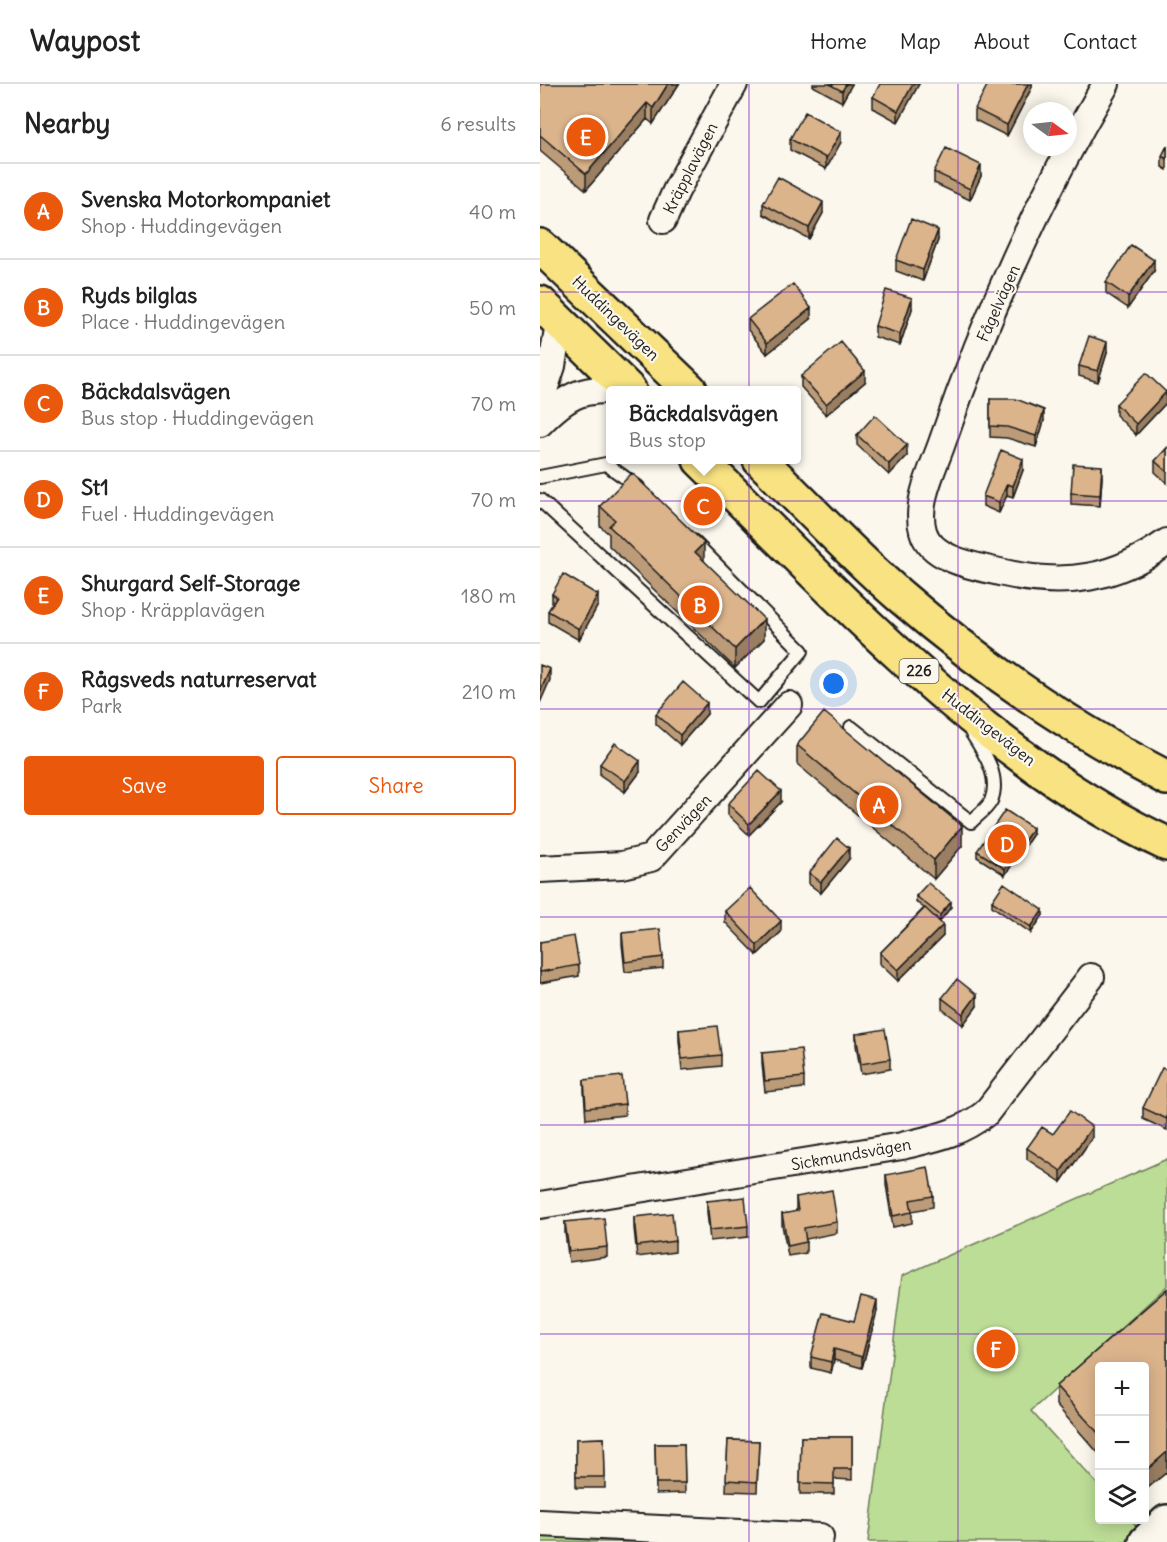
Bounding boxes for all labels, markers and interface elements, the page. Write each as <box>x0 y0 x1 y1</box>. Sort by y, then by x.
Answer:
text: Waypost <box>30 23 140 59</box>
text: Home <box>810 28 867 55</box>
text: Map <box>900 28 941 55</box>
text: About <box>974 28 1030 55</box>
text: Contact <box>1063 28 1137 55</box>
north arrow <box>1023 102 1077 156</box>
text: Nearby <box>24 107 110 140</box>
text: 6 results <box>440 111 516 136</box>
pin: E <box>566 115 606 160</box>
street label: Kräpplavägen <box>658 119 722 217</box>
text: Svenska Motorkompaniet <box>81 185 330 213</box>
text: A <box>37 199 50 224</box>
text: 40 m <box>469 199 516 224</box>
text: Shop · Huddingevägen <box>81 213 282 238</box>
street label: Fågelvägen <box>972 261 1024 345</box>
street label: Huddingevägen <box>568 271 664 365</box>
text: Ryds bilglas <box>81 281 197 309</box>
text: B <box>37 295 50 320</box>
text: 50 m <box>469 295 516 320</box>
text: Place · Huddingevägen <box>81 309 285 334</box>
text: Bäckdalsvägen <box>81 377 230 405</box>
popup <box>606 386 801 464</box>
text: C <box>37 391 50 416</box>
text: 70 m <box>471 391 516 416</box>
text: Bäckdalsvägen <box>629 399 778 427</box>
text: Bus stop · Huddingevägen <box>81 405 314 430</box>
text: Bus stop <box>629 427 706 452</box>
text: St1 <box>81 473 109 501</box>
pin: C <box>684 484 722 528</box>
text: D <box>36 487 51 512</box>
text: 70 m <box>471 487 516 512</box>
text: Fuel · Huddingevägen <box>81 501 274 526</box>
text: Shurgard Self-Storage <box>81 569 300 597</box>
pin: B <box>680 582 720 628</box>
text: E <box>38 583 49 608</box>
text: 180 m <box>461 583 516 608</box>
text: Shop · Kräpplavägen <box>81 597 265 622</box>
road number: 226 <box>900 659 938 683</box>
text: Rågsveds naturreservat <box>81 665 316 693</box>
your location <box>819 669 848 698</box>
text: F <box>38 679 49 704</box>
text: 210 m <box>462 679 516 704</box>
street label: Huddingevägen <box>938 684 1040 770</box>
text: Park <box>81 693 122 718</box>
button: Save <box>24 756 264 815</box>
button: Share <box>276 756 516 815</box>
pin: A <box>860 782 898 828</box>
street label: Genvägen <box>651 790 715 856</box>
pin: D <box>988 822 1026 867</box>
street label: Sickmundsvägen <box>789 1134 913 1174</box>
pin: F <box>976 1326 1016 1372</box>
map controls <box>1095 1362 1149 1524</box>
button: + <box>1095 1362 1149 1416</box>
button: − <box>1095 1416 1149 1470</box>
button: layers <box>1095 1470 1149 1524</box>

